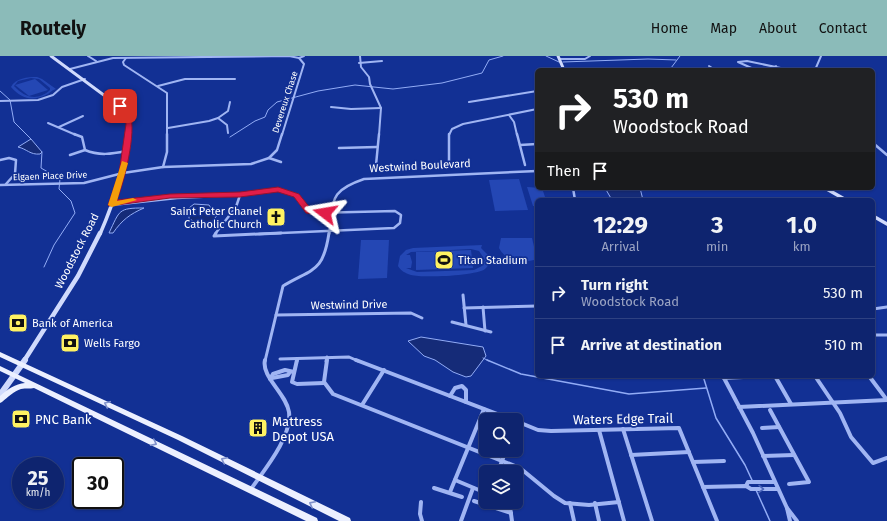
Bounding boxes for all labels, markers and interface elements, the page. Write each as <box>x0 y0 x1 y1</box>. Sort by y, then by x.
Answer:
text: Routely <box>20 17 86 40</box>
text: Home <box>651 20 688 37</box>
text: Map <box>710 20 737 37</box>
text: About <box>759 20 797 37</box>
text: Contact <box>819 20 867 37</box>
street label: Devereux Chase <box>270 70 300 134</box>
text: 530 m <box>613 82 689 115</box>
icon: right <box>547 84 599 136</box>
pin <box>103 89 137 123</box>
icon: arrive <box>109 95 131 117</box>
text: Woodstock Road <box>613 116 749 138</box>
street label: Westwind Boulevard <box>369 157 471 175</box>
icon: arrive <box>589 160 611 182</box>
text: Then <box>547 162 581 180</box>
street label: Elgaen Place Drive <box>13 170 87 182</box>
position arrow <box>304 192 346 234</box>
place label: Saint Peter Chanel Catholic Church <box>170 205 262 231</box>
church icon: Saint Peter Chanel Catholic Church <box>265 206 287 228</box>
street label: Woodstock Road <box>52 211 102 291</box>
text: 12:29 <box>593 211 648 239</box>
text: 3 <box>711 211 723 239</box>
text: 1.0 <box>786 211 817 239</box>
text: Arrival <box>601 239 640 254</box>
text: min <box>706 239 728 254</box>
text: km <box>793 239 811 254</box>
sports icon: Titan Stadium <box>433 249 455 271</box>
place label: Titan Stadium <box>458 254 527 267</box>
text: Turn right <box>581 276 648 294</box>
icon: right <box>547 282 569 304</box>
text: 530 m <box>823 284 863 302</box>
text: Woodstock Road <box>581 294 679 309</box>
street label: Westwind Drive <box>310 298 388 312</box>
bank icon: Bank of America <box>7 312 29 334</box>
place label: Bank of America <box>32 317 113 330</box>
bank icon: Wells Fargo <box>59 332 81 354</box>
icon: arrive <box>547 334 569 356</box>
text: Arrive at destination <box>581 336 722 354</box>
text: 510 m <box>825 336 863 354</box>
place label: Wells Fargo <box>84 337 140 350</box>
one-way arrow <box>103 401 111 409</box>
bank icon: PNC Bank <box>10 408 32 430</box>
street label: Waters Edge Trail <box>573 411 673 427</box>
place label: PNC Bank <box>35 412 92 427</box>
map controls <box>479 413 523 509</box>
button: search <box>479 413 523 457</box>
place label: Mattress Depot USA <box>272 414 334 444</box>
building icon: Mattress Depot USA <box>247 417 269 439</box>
one-way arrow <box>149 438 157 446</box>
speed limit sign: 30 <box>72 457 124 509</box>
one-way arrow <box>221 457 228 465</box>
button: layers <box>479 465 523 509</box>
text: 25 <box>27 466 49 490</box>
one-way arrow <box>758 485 764 493</box>
text: km/h <box>26 487 50 499</box>
one-way arrow <box>309 501 317 508</box>

